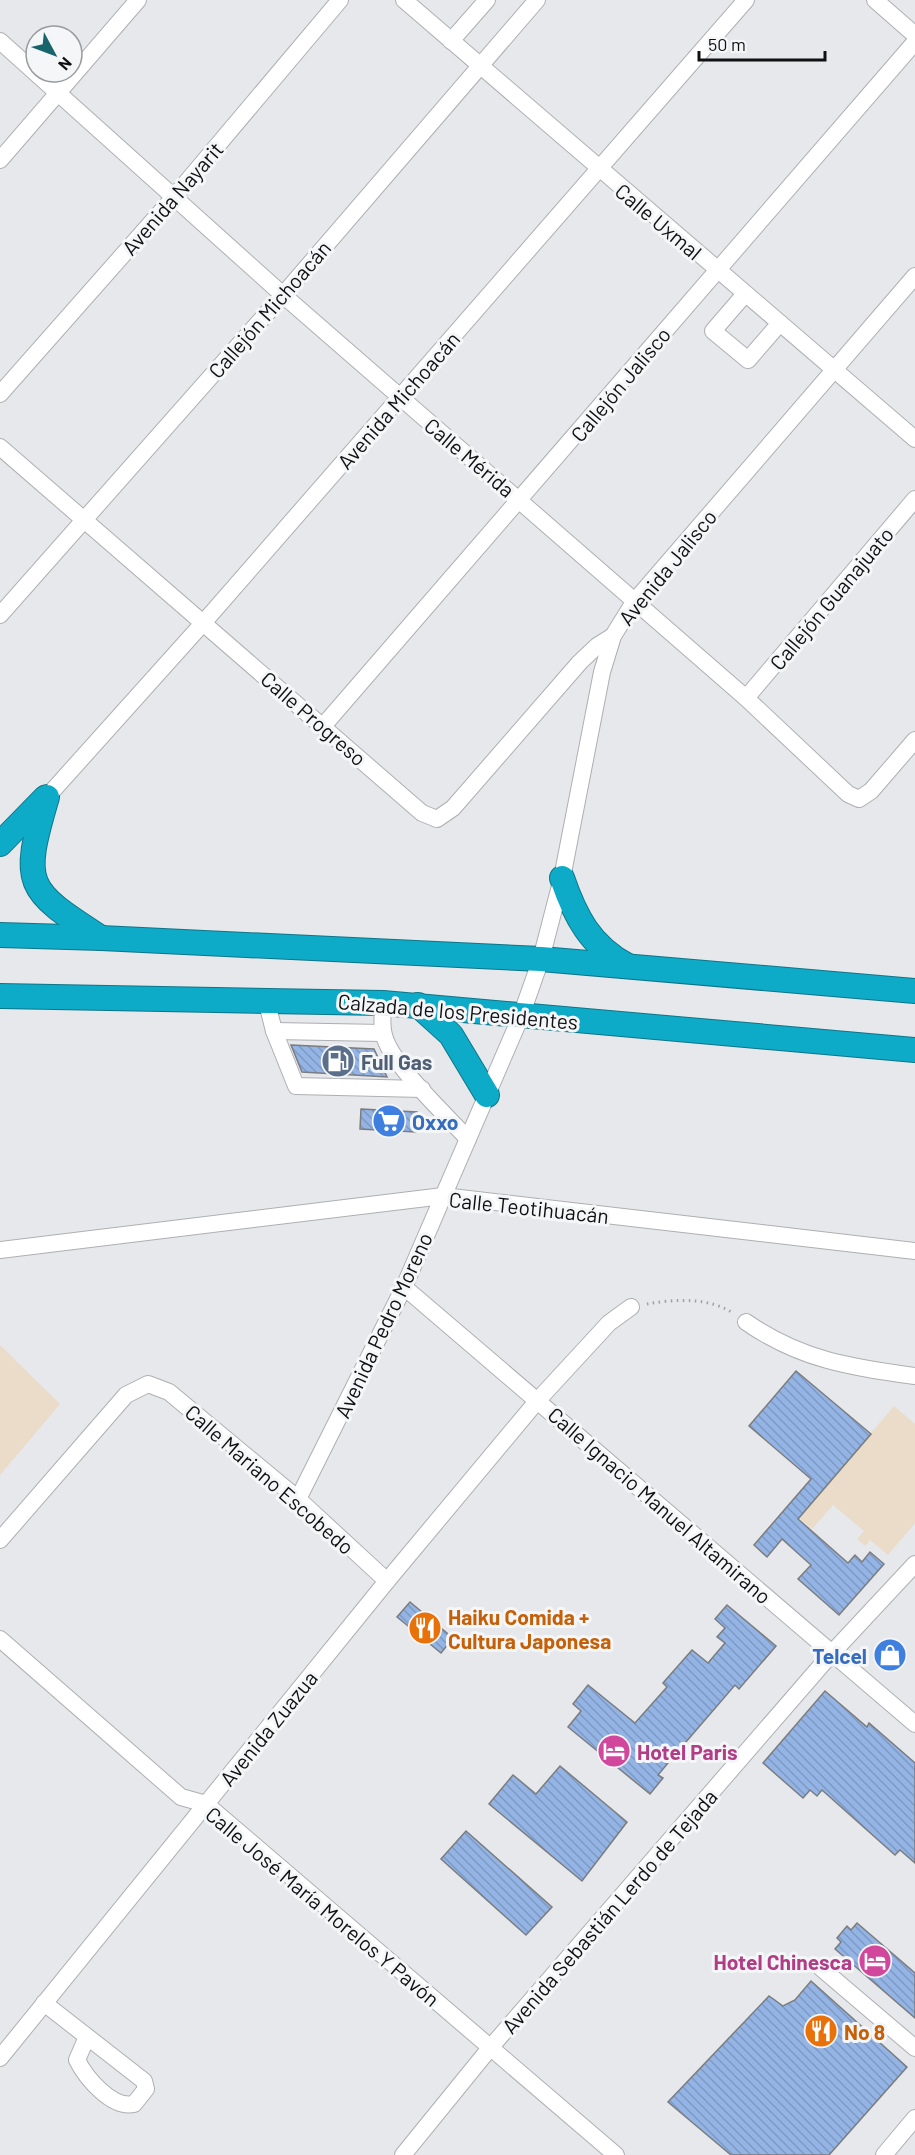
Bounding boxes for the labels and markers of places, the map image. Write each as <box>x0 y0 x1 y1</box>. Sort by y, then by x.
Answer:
fuel station icon: Full Gas <box>320 1043 356 1079</box>
place label: Full Gas <box>361 1049 432 1074</box>
supermarket icon: Oxxo <box>371 1103 407 1139</box>
place label: Oxxo <box>412 1109 459 1134</box>
place label: Haiku Comida + Cultura Japonesa <box>448 1604 611 1653</box>
restaurant icon: Haiku Comida + Cultura Japonesa <box>407 1610 443 1646</box>
shop icon: Telcel <box>872 1637 908 1673</box>
place label: Telcel <box>812 1643 867 1668</box>
hotel icon: Hotel Paris <box>596 1733 632 1769</box>
place label: Hotel Paris <box>637 1739 738 1764</box>
hotel icon: Hotel Chinesca <box>857 1943 893 1979</box>
place label: Hotel Chinesca <box>714 1949 852 1974</box>
restaurant icon: No 8 <box>803 2013 839 2049</box>
place label: No 8 <box>844 2019 885 2044</box>

